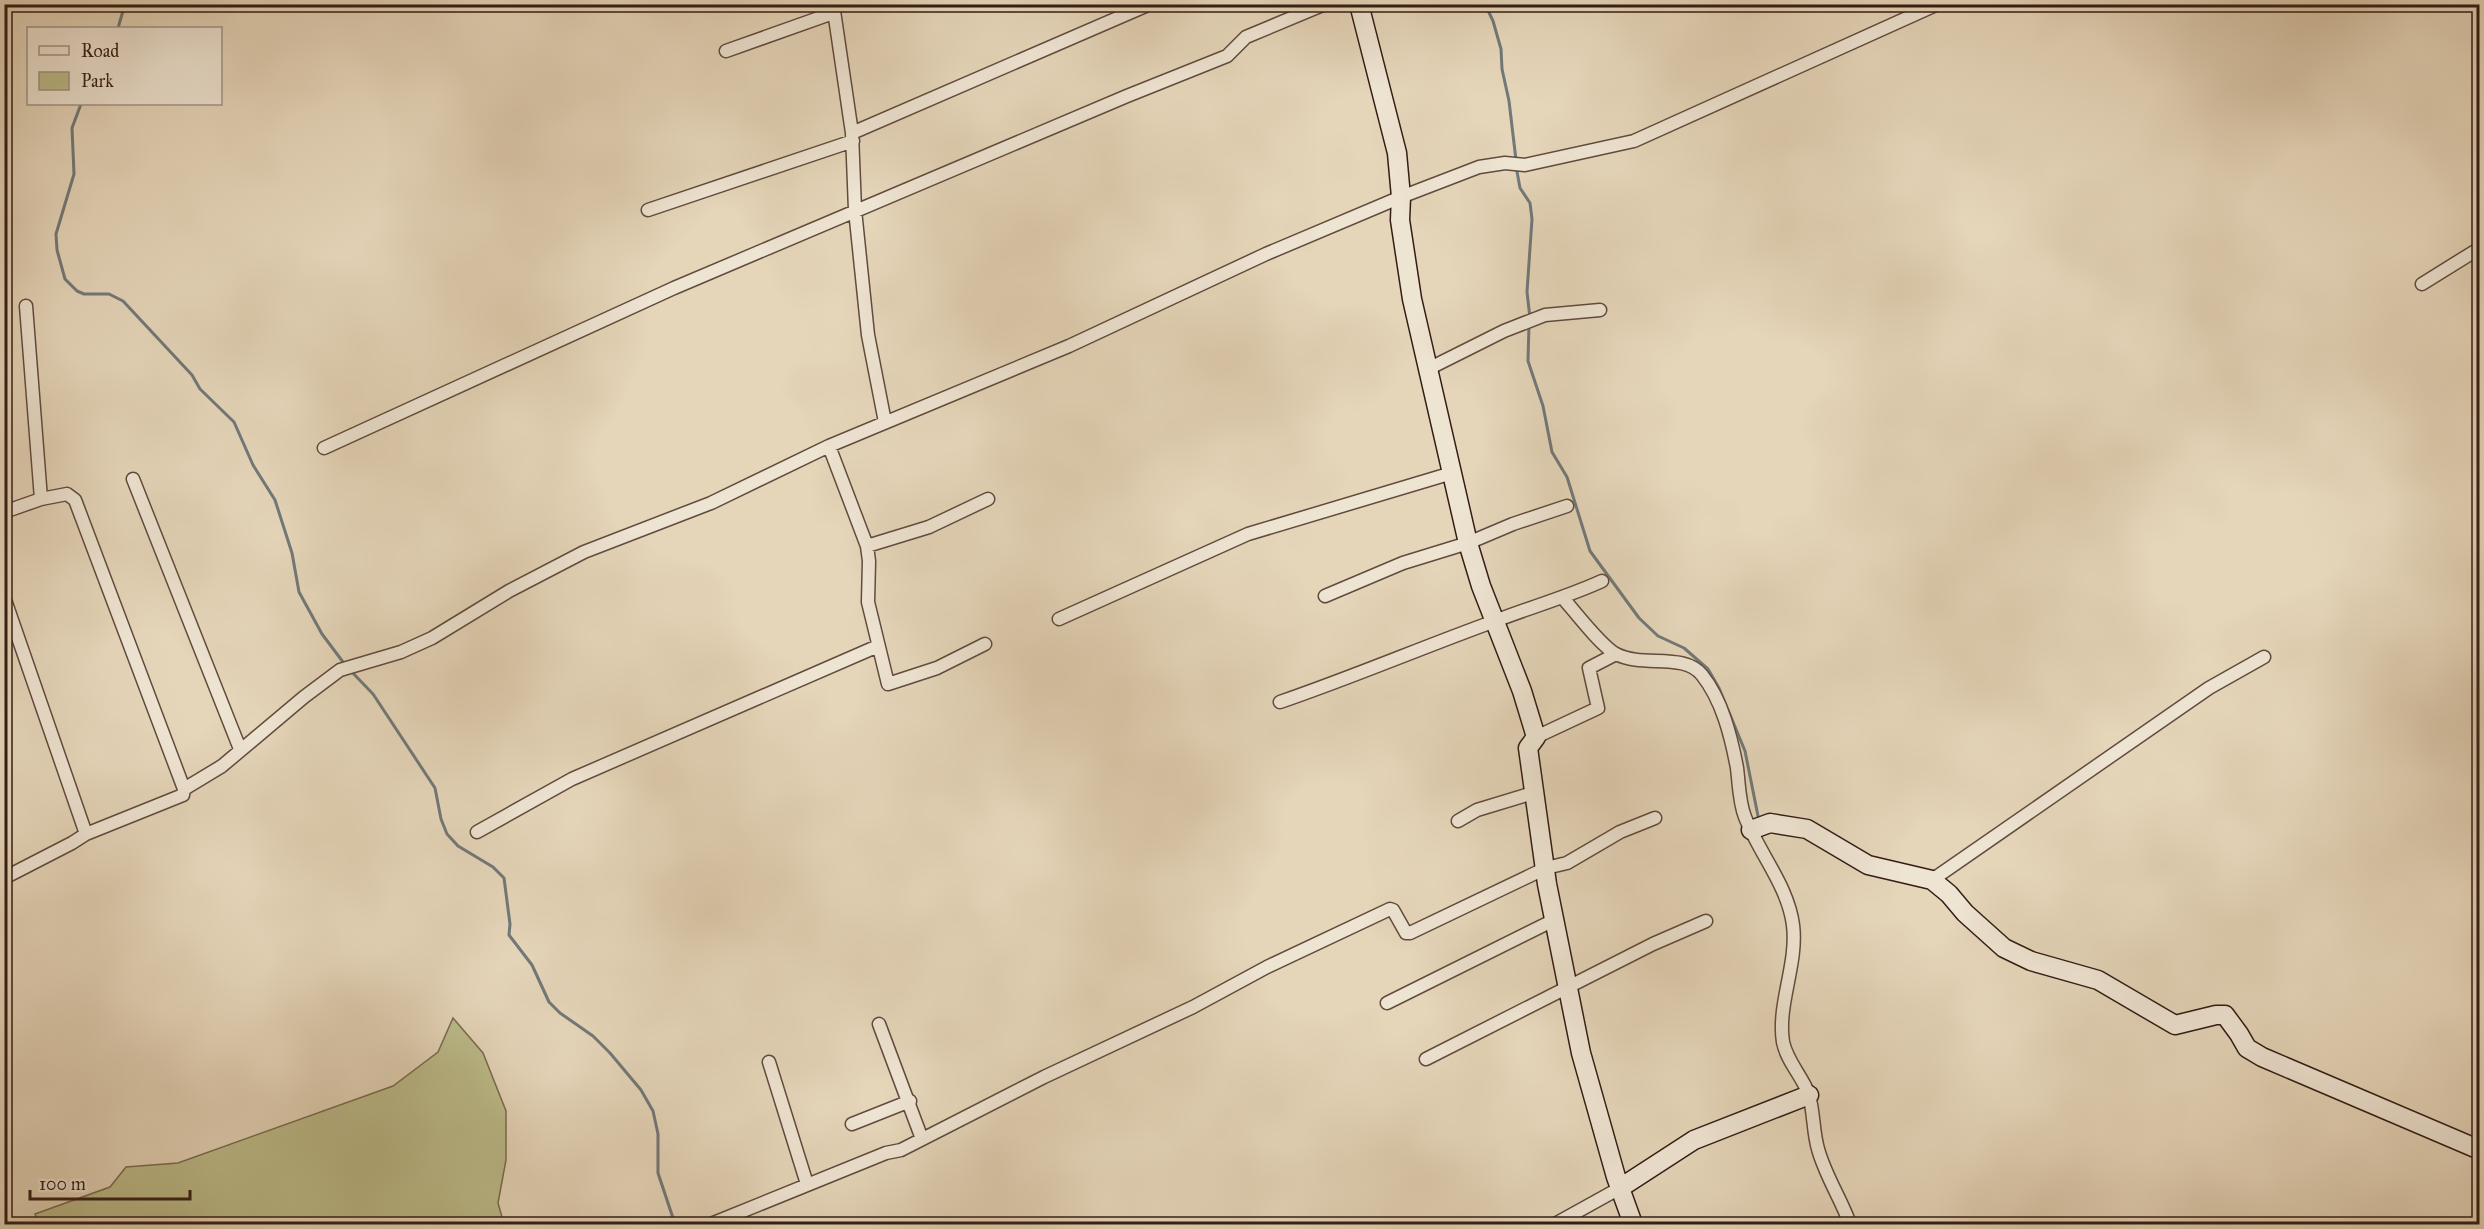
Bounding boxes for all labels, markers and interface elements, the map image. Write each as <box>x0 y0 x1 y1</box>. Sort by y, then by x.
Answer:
legend <box>27 27 222 105</box>
text: Road <box>81 40 119 62</box>
text: Park <box>81 70 114 92</box>
scale bar <box>30 1163 190 1201</box>
text: 100 m <box>39 1173 86 1195</box>

